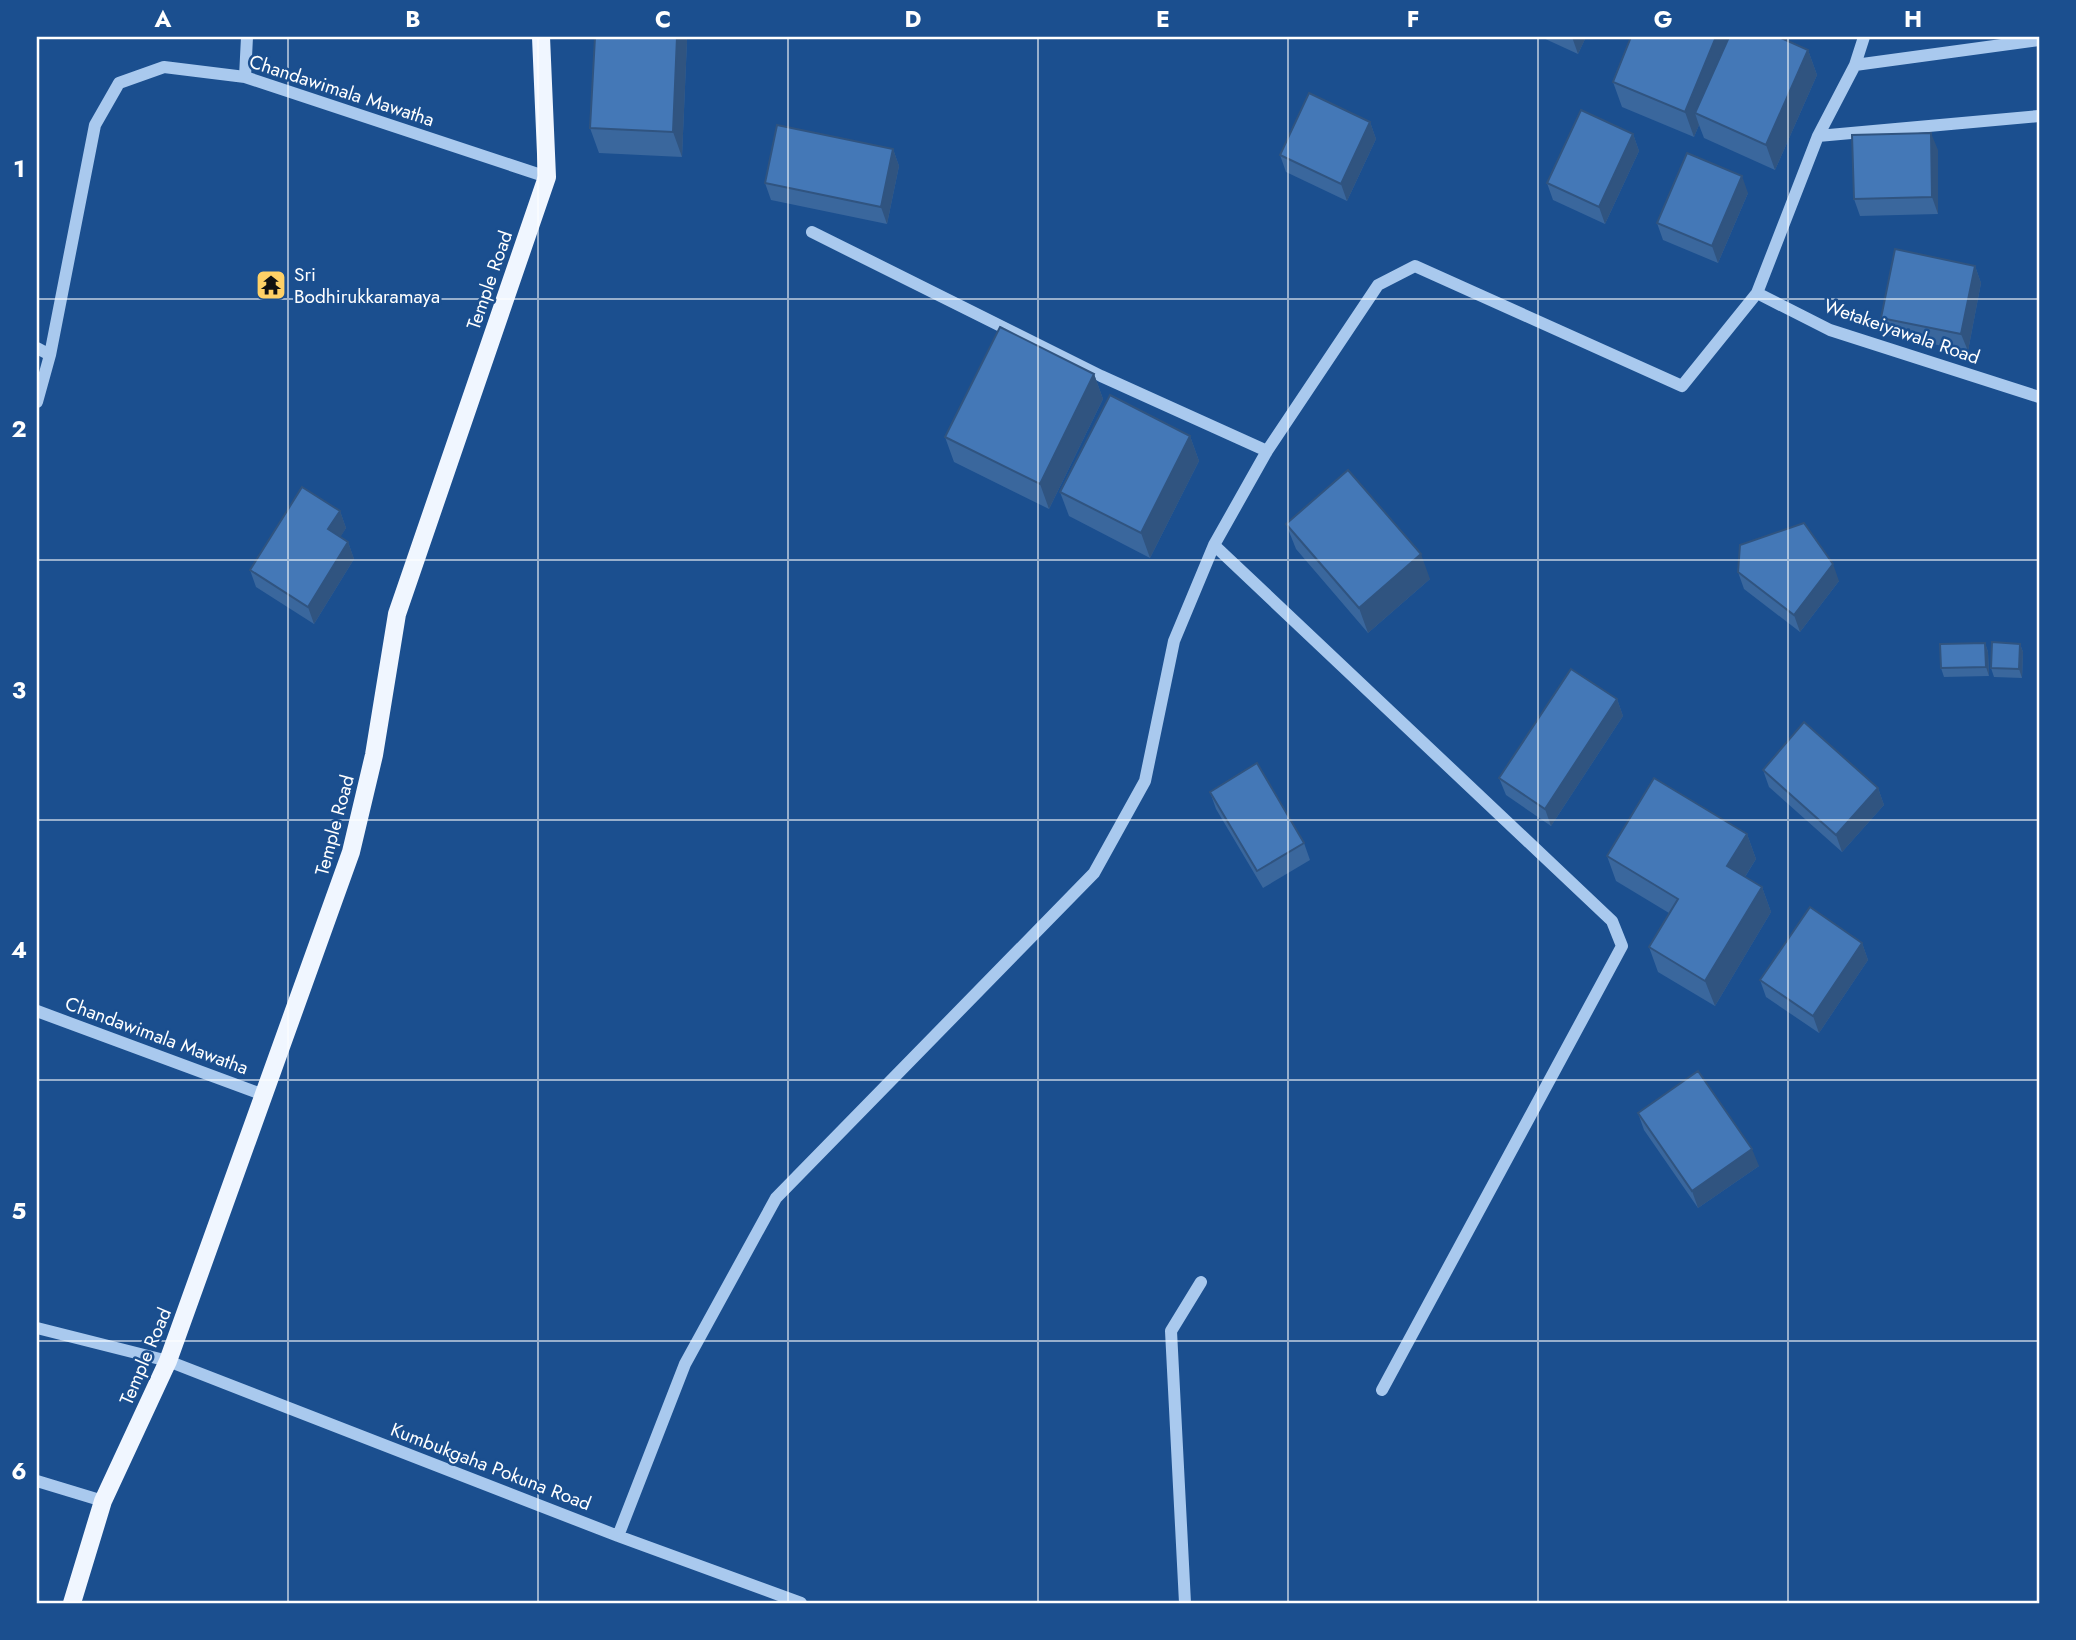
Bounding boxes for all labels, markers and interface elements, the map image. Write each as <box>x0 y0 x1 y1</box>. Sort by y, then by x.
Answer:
text: A <box>154 2 172 36</box>
text: B <box>405 2 421 36</box>
text: C <box>655 2 671 36</box>
text: D <box>905 2 922 36</box>
text: E <box>1156 2 1170 36</box>
text: F <box>1407 2 1419 36</box>
text: G <box>1654 2 1672 36</box>
text: H <box>1904 2 1922 36</box>
street label: Chandawimala Mawatha <box>246 48 438 133</box>
text: 1 <box>13 152 25 186</box>
street label: Temple Road <box>460 227 519 333</box>
place label: Sri Bodhirukkaramaya <box>294 261 440 310</box>
temple icon: Sri Bodhirukkaramaya <box>254 268 288 302</box>
street label: Wetakeiyawala Road <box>1820 292 1983 371</box>
text: 2 <box>11 412 27 446</box>
text: 3 <box>12 673 26 707</box>
street label: Temple Road <box>308 772 361 878</box>
text: 4 <box>11 933 27 967</box>
street label: Chandawimala Mawatha <box>61 990 252 1081</box>
text: 5 <box>12 1194 26 1228</box>
street label: Temple Road <box>113 1303 178 1409</box>
street label: Kumbukgaha Pokuna Road <box>387 1416 595 1517</box>
text: 6 <box>11 1454 27 1488</box>

